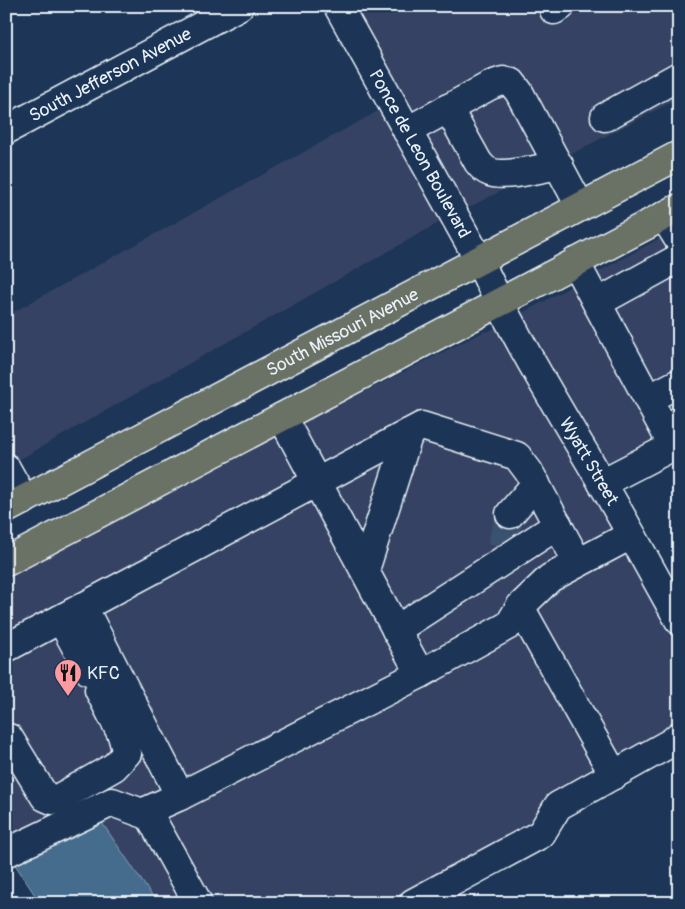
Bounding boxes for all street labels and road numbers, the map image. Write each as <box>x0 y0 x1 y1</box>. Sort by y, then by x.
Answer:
street label: South Jefferson Avenue <box>25 22 196 128</box>
street label: Ponce de Leon Boulevard <box>364 66 476 242</box>
street label: South Missouri Avenue <box>262 283 423 382</box>
street label: Wyatt Street <box>554 413 624 510</box>

